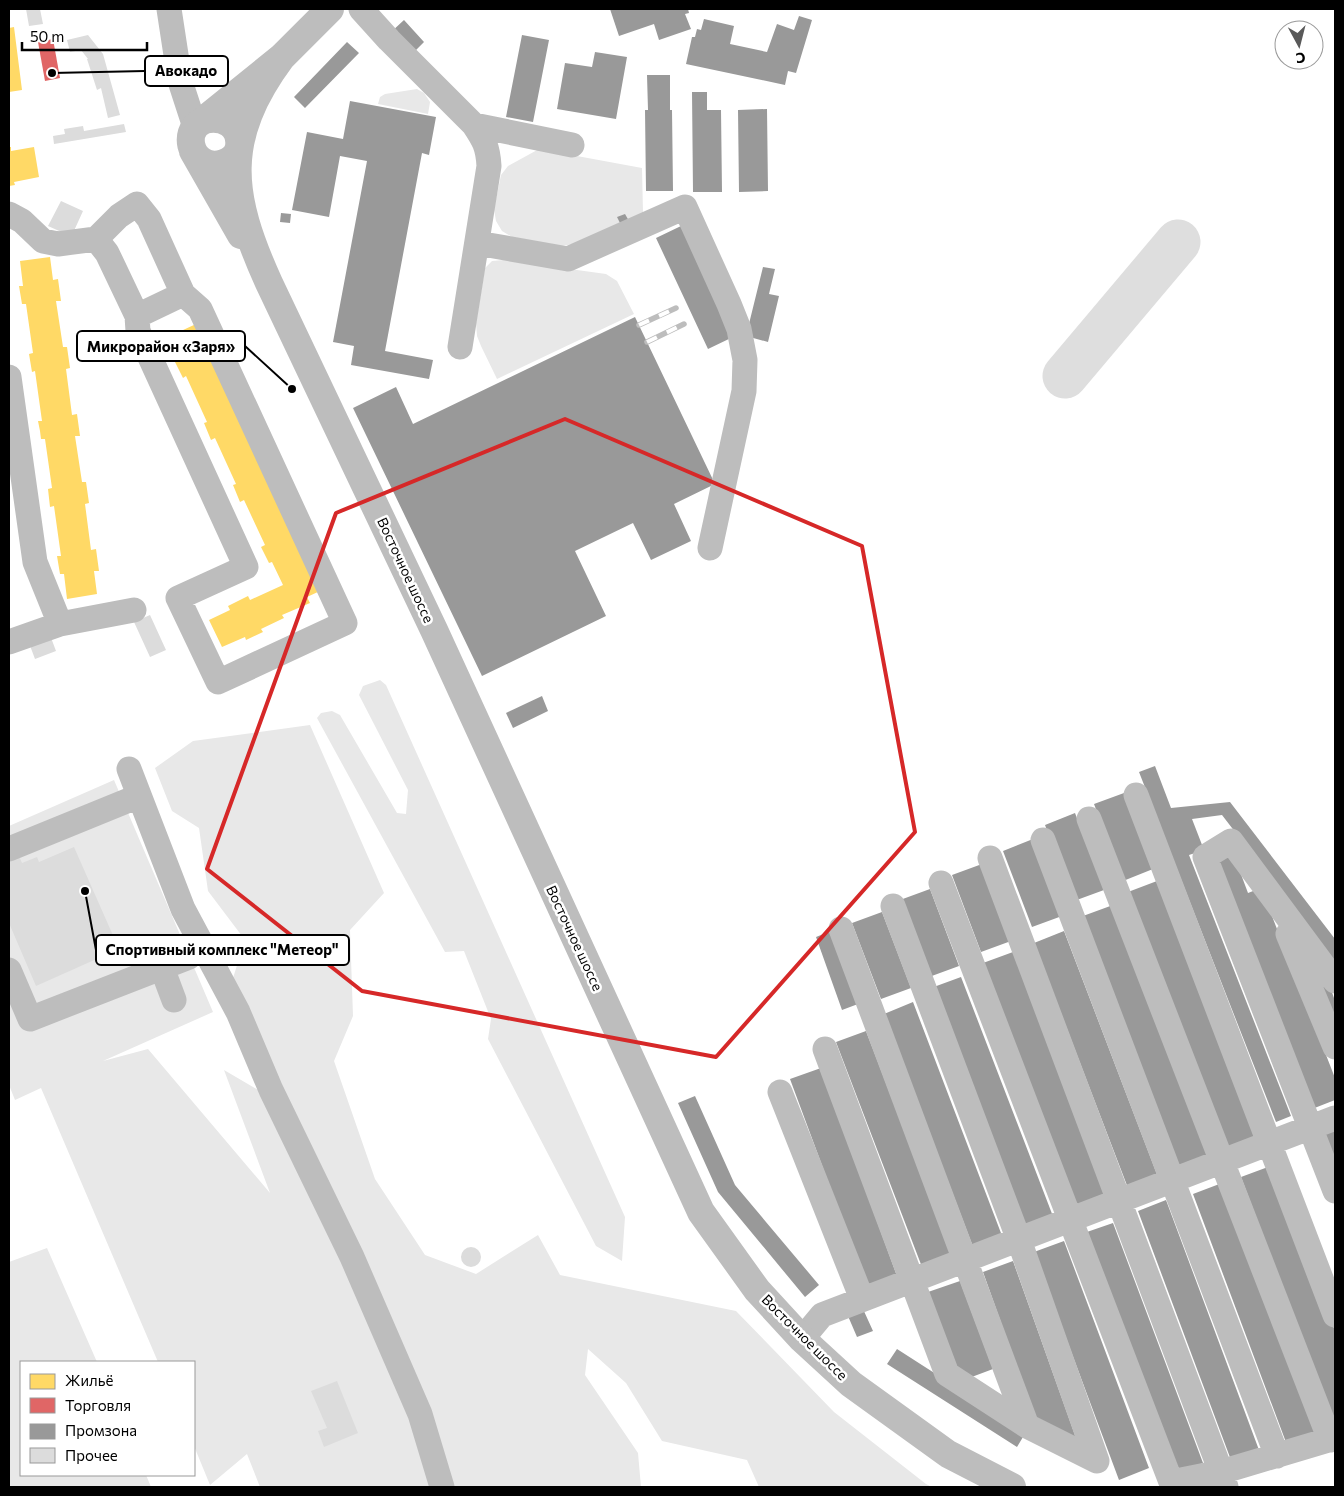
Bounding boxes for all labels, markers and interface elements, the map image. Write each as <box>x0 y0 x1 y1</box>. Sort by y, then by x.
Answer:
scale bar <box>22 20 148 52</box>
north arrow <box>1274 20 1324 70</box>
text: 50 m <box>30 27 64 45</box>
text: С <box>1295 49 1306 67</box>
callout: Авокадо <box>145 56 228 86</box>
text: Авокадо <box>155 61 217 79</box>
callout: Микрорайон «Заря» <box>77 331 245 361</box>
text: Микрорайон «Заря» <box>87 337 236 355</box>
street label: Восточное шоссе <box>374 515 438 625</box>
street label: Восточное шоссе <box>543 883 607 993</box>
callout: Спортивный комплекс "Метеор" <box>96 935 349 965</box>
text: Спортивный комплекс "Метеор" <box>105 940 339 958</box>
street label: Восточное шоссе <box>759 1291 851 1383</box>
legend <box>20 1361 195 1476</box>
text: Жильё <box>65 1371 113 1389</box>
text: Торговля <box>65 1396 131 1414</box>
text: Промзона <box>65 1421 137 1439</box>
text: Прочее <box>65 1446 118 1464</box>

